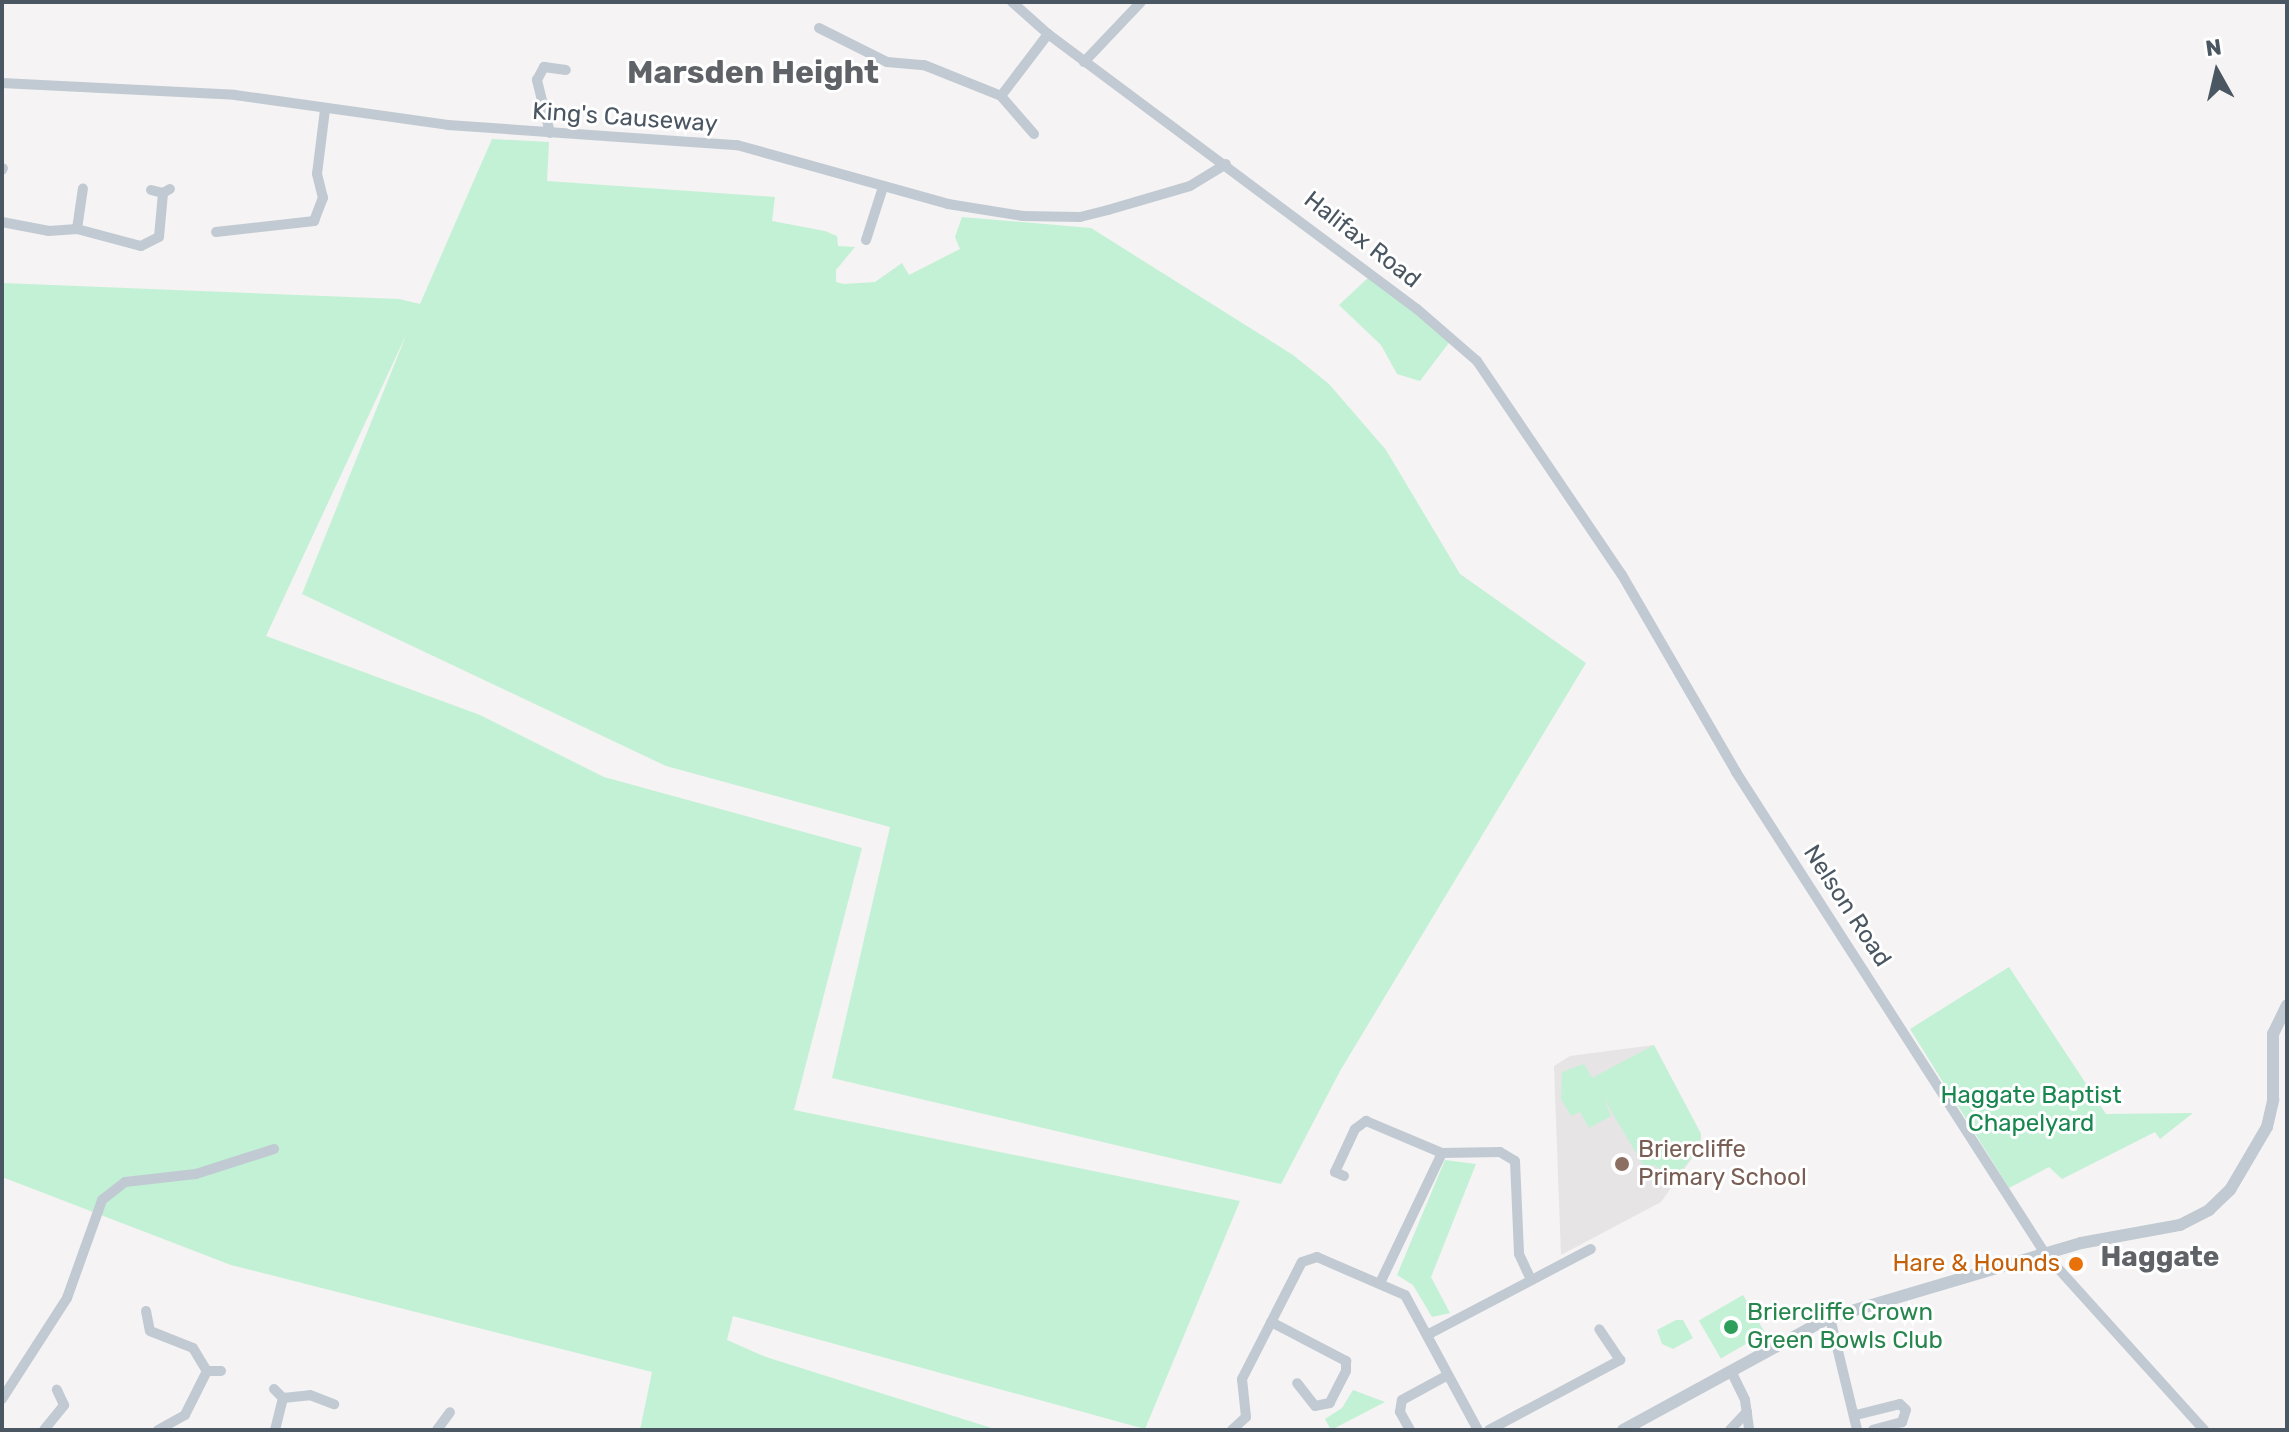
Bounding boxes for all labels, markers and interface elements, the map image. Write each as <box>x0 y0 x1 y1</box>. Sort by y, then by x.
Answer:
north arrow <box>2177 32 2257 112</box>
text: N <box>2204 33 2223 62</box>
district label: Marsden Height <box>627 53 879 91</box>
street label: King's Causeway <box>531 97 719 139</box>
street label: Halifax Road <box>1298 186 1426 294</box>
street label: Nelson Road <box>1797 840 1897 972</box>
park label: Haggate Baptist Chapelyard <box>1940 1082 2122 1138</box>
place label: Briercliffe Primary School <box>1638 1136 1807 1192</box>
marker: Briercliffe Primary School <box>1613 1155 1631 1173</box>
district label: Haggate <box>2101 1240 2219 1274</box>
place label: Hare & Hounds <box>1892 1250 2060 1278</box>
marker: Hare & Hounds <box>2067 1255 2085 1273</box>
place label: Briercliffe Crown Green Bowls Club <box>1747 1299 1943 1355</box>
marker: Briercliffe Crown Green Bowls Club <box>1722 1318 1740 1336</box>

